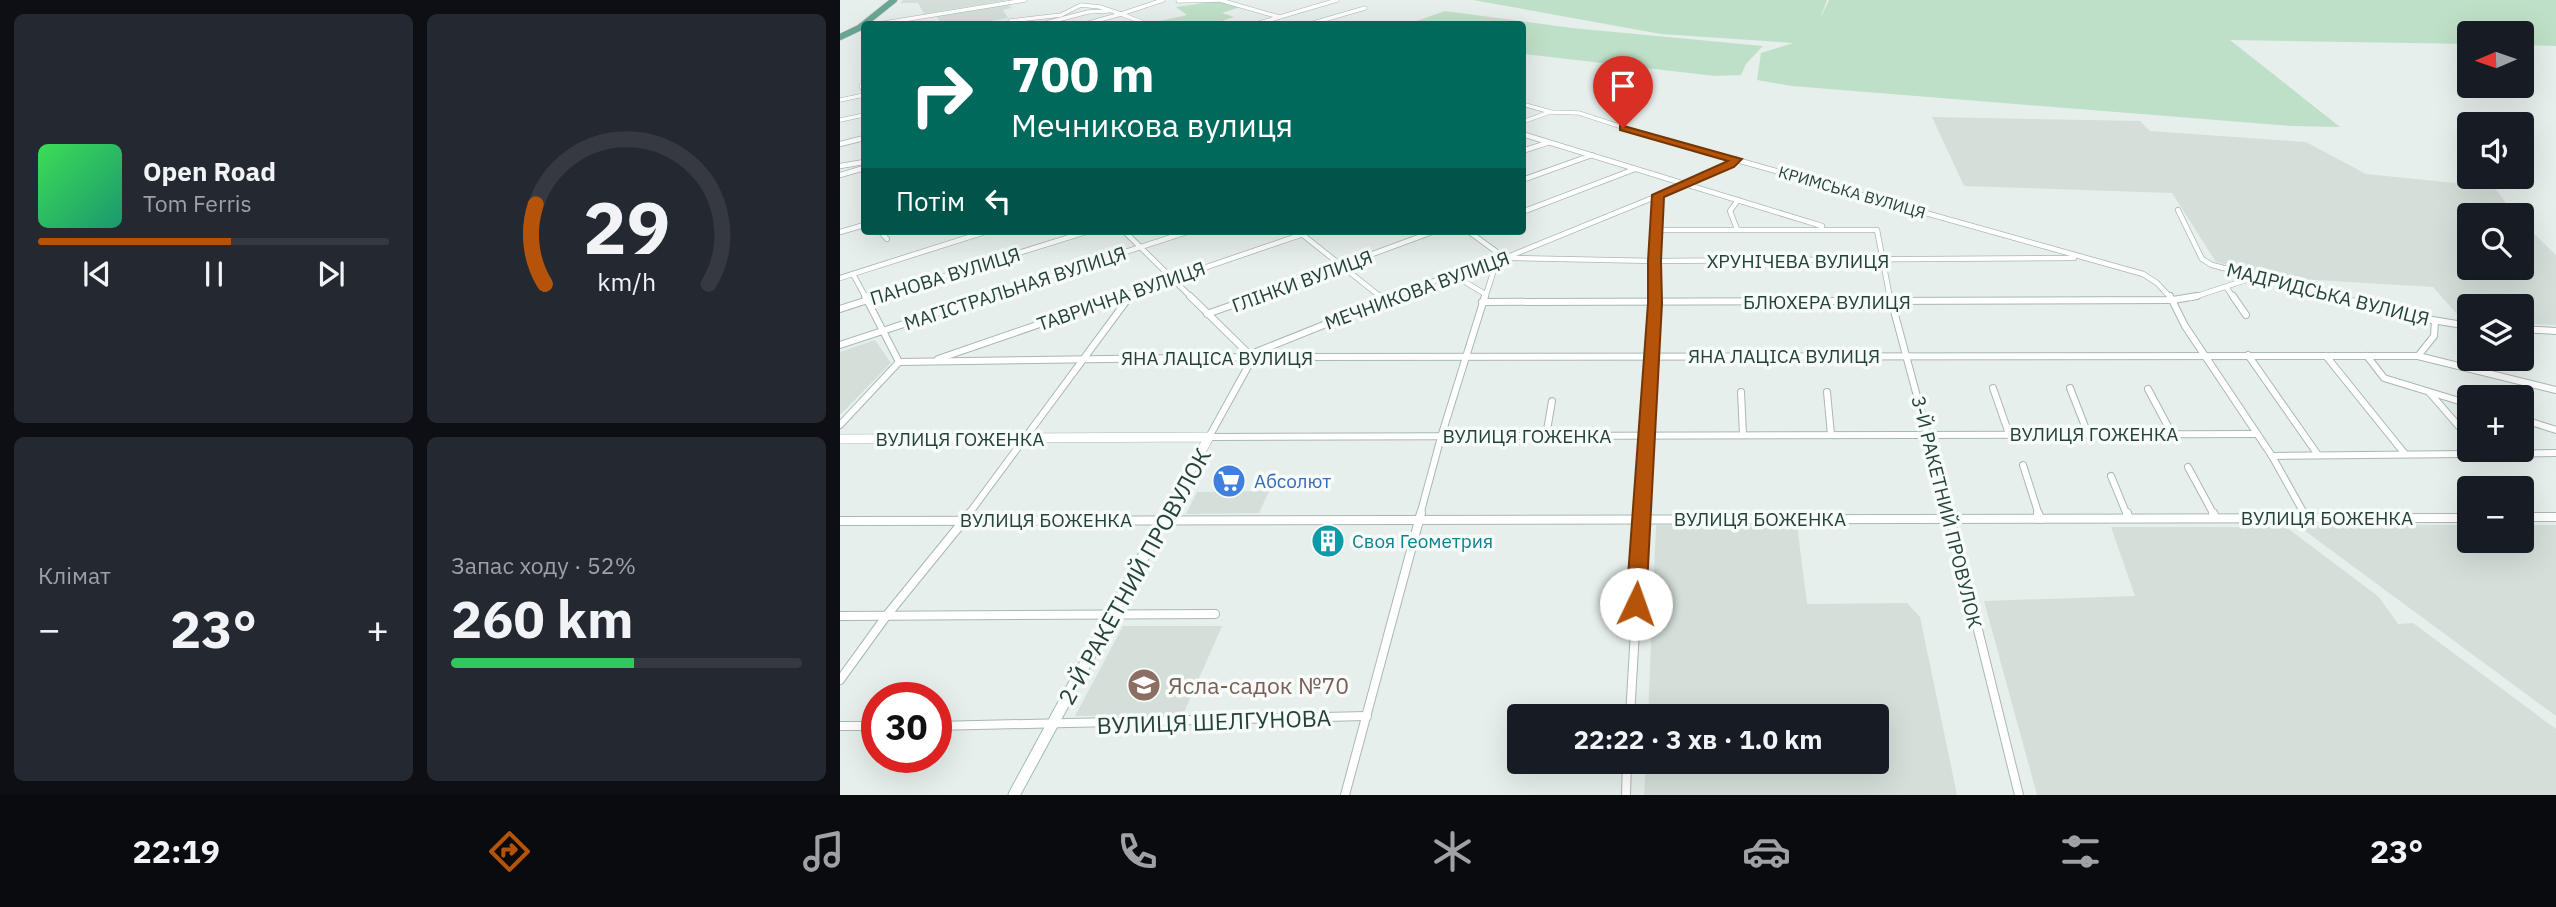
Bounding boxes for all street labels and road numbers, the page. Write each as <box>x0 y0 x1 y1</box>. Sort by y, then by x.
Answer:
street label: КРИМСЬКА ВУЛИЦЯ <box>1776 161 1928 223</box>
street label: МАГІСТРАЛЬНАЯ ВУЛИЦЯ <box>901 241 1129 335</box>
street label: ПАНОВА ВУЛИЦЯ <box>867 242 1023 310</box>
street label: ГЛІНКИ ВУЛИЦЯ <box>1228 244 1376 318</box>
street label: МЕЧНИКОВА ВУЛИЦЯ <box>1321 245 1513 335</box>
street label: ХРУНІЧЕВА ВУЛИЦЯ <box>1707 249 1889 273</box>
street label: ТАВРИЧНА ВУЛИЦЯ <box>1034 256 1208 336</box>
street label: МАДРИДСЬКА ВУЛИЦЯ <box>2224 257 2432 331</box>
street label: БЛЮХЕРА ВУЛИЦЯ <box>1743 290 1911 314</box>
street label: ЯНА ЛАЦІСА ВУЛИЦЯ <box>1688 344 1880 368</box>
street label: ЯНА ЛАЦІСА ВУЛИЦЯ <box>1121 346 1313 370</box>
street label: 3-Й РАКЕТНИЙ ПРОВУЛОК <box>1906 393 1988 631</box>
street label: ВУЛИЦЯ ГОЖЕНКА <box>2009 422 2179 446</box>
street label: ВУЛИЦЯ ГОЖЕНКА <box>1442 424 1612 448</box>
street label: ВУЛИЦЯ ГОЖЕНКА <box>875 427 1045 451</box>
street label: 2-Й РАКЕТНИЙ ПРОВУЛОК <box>1051 442 1217 710</box>
street label: ВУЛИЦЯ БОЖЕНКА <box>2241 506 2413 530</box>
street label: ВУЛИЦЯ БОЖЕНКА <box>1674 507 1846 531</box>
street label: ВУЛИЦЯ БОЖЕНКА <box>960 508 1132 532</box>
street label: ВУЛИЦЯ ШЕЛГУНОВА <box>1096 702 1332 740</box>

